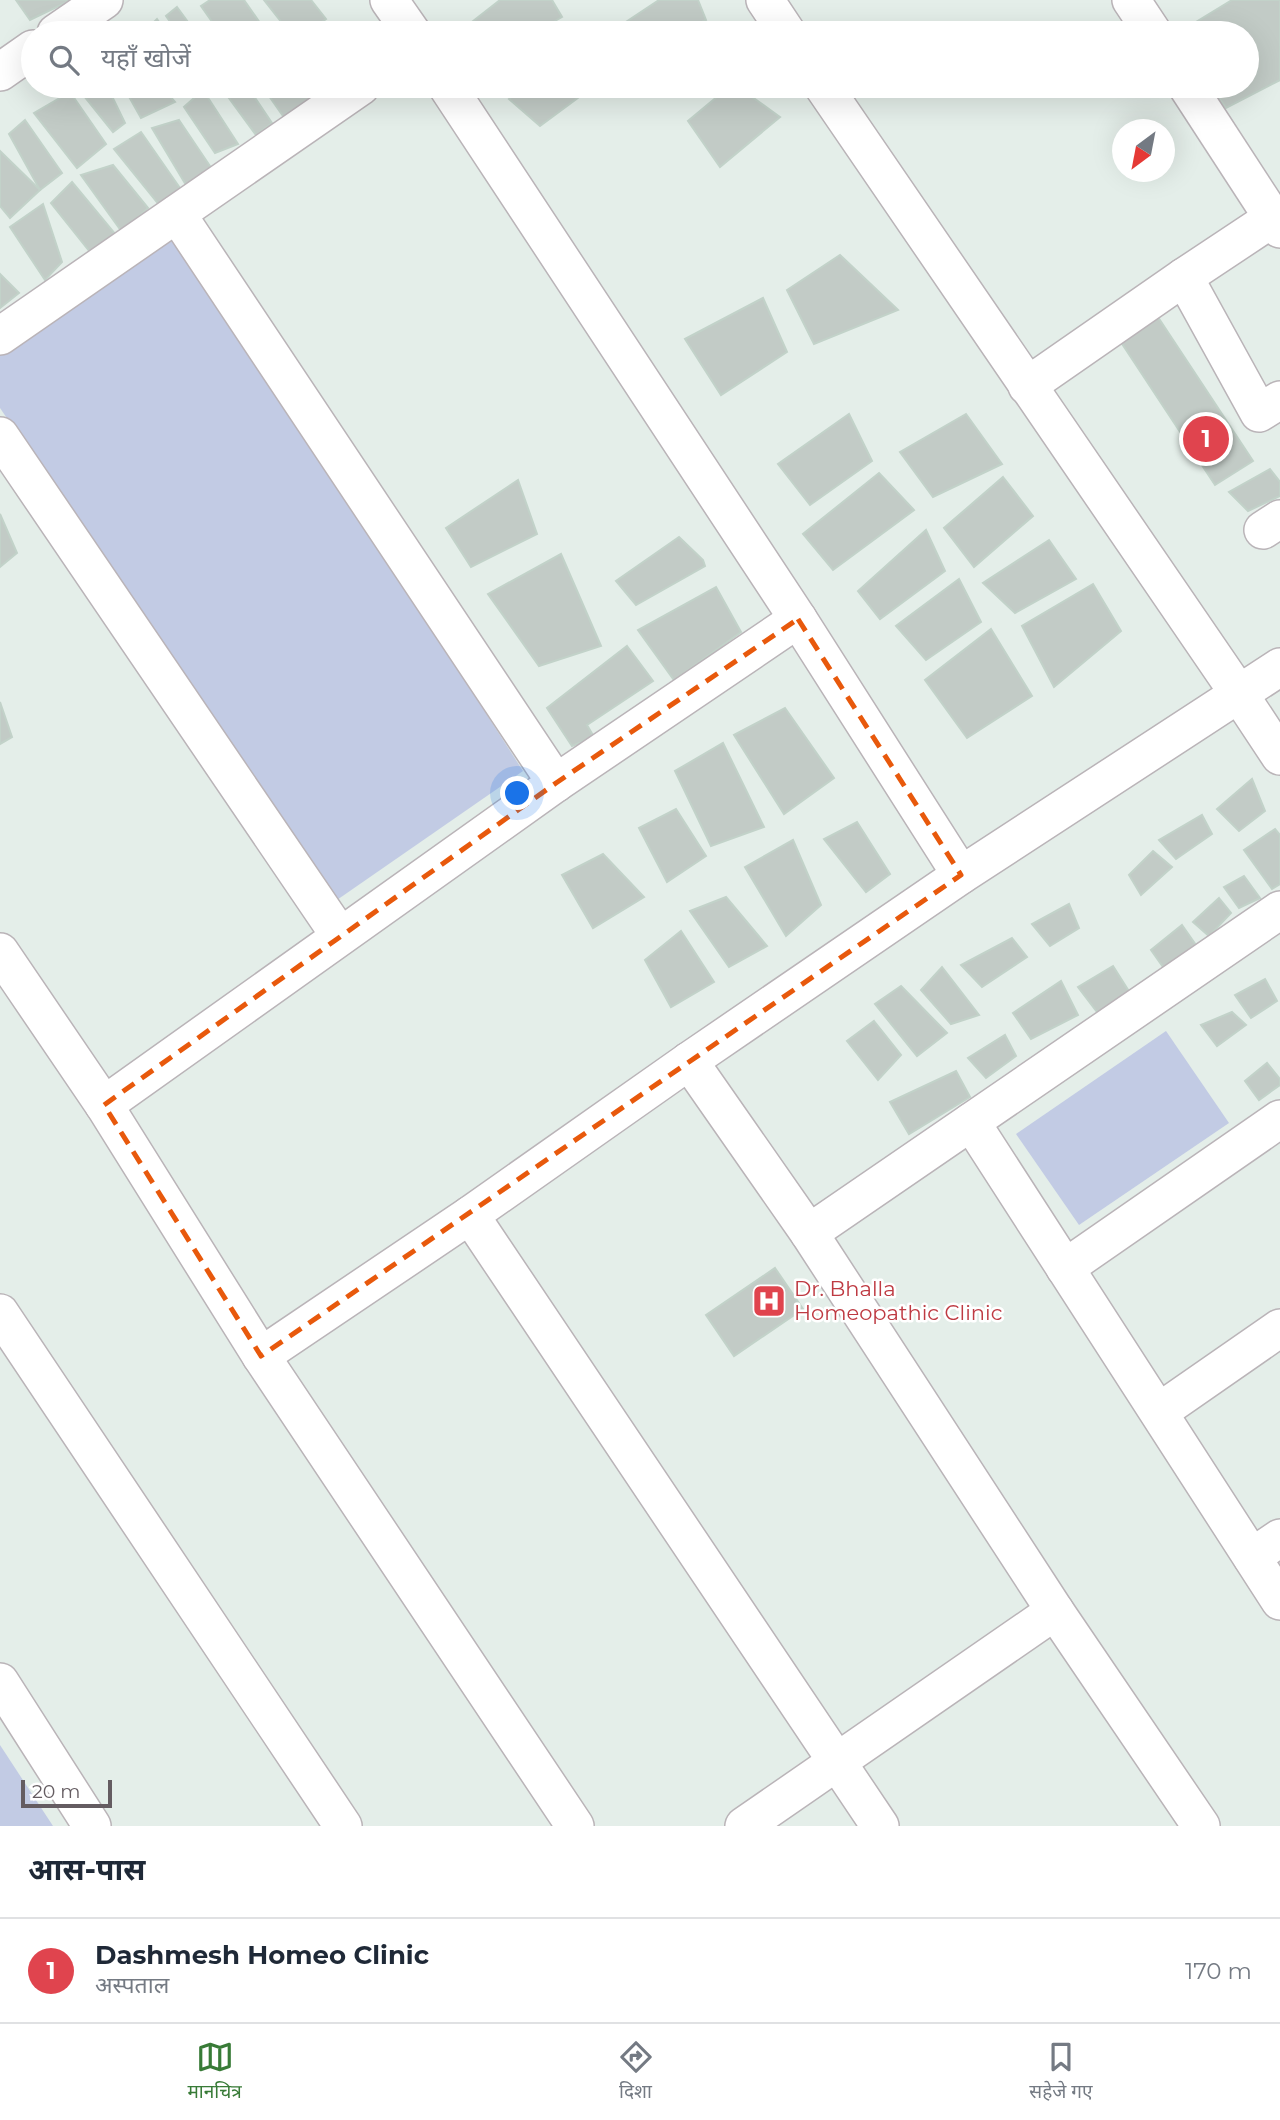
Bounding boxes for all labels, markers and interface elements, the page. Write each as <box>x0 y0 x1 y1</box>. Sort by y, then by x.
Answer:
search box <box>21 21 1259 98</box>
icon: search <box>45 41 83 79</box>
text: यहाँ खोजें <box>101 42 191 74</box>
north arrow <box>1112 119 1175 182</box>
pin: 1 <box>1183 413 1229 465</box>
your location <box>500 776 534 810</box>
place label: Dr. Bhalla Homeopathic Clinic <box>794 1276 1002 1325</box>
hospital icon: Dr. Bhalla Homeopathic Clinic <box>750 1282 788 1320</box>
scale bar <box>21 1777 112 1809</box>
text: 20 m <box>32 1780 80 1803</box>
text: आस-पास <box>28 1851 146 1888</box>
text: Dashmesh Homeo Clinic <box>95 1939 429 1971</box>
text: 1 <box>46 1957 56 1985</box>
text: 170 m <box>1185 1957 1252 1985</box>
text: अस्पताल <box>95 1971 169 1999</box>
tab: मानचित्र <box>187 2038 242 2106</box>
tab: दिशा <box>617 2038 655 2106</box>
tab: सहेजे गए <box>1029 2038 1093 2106</box>

